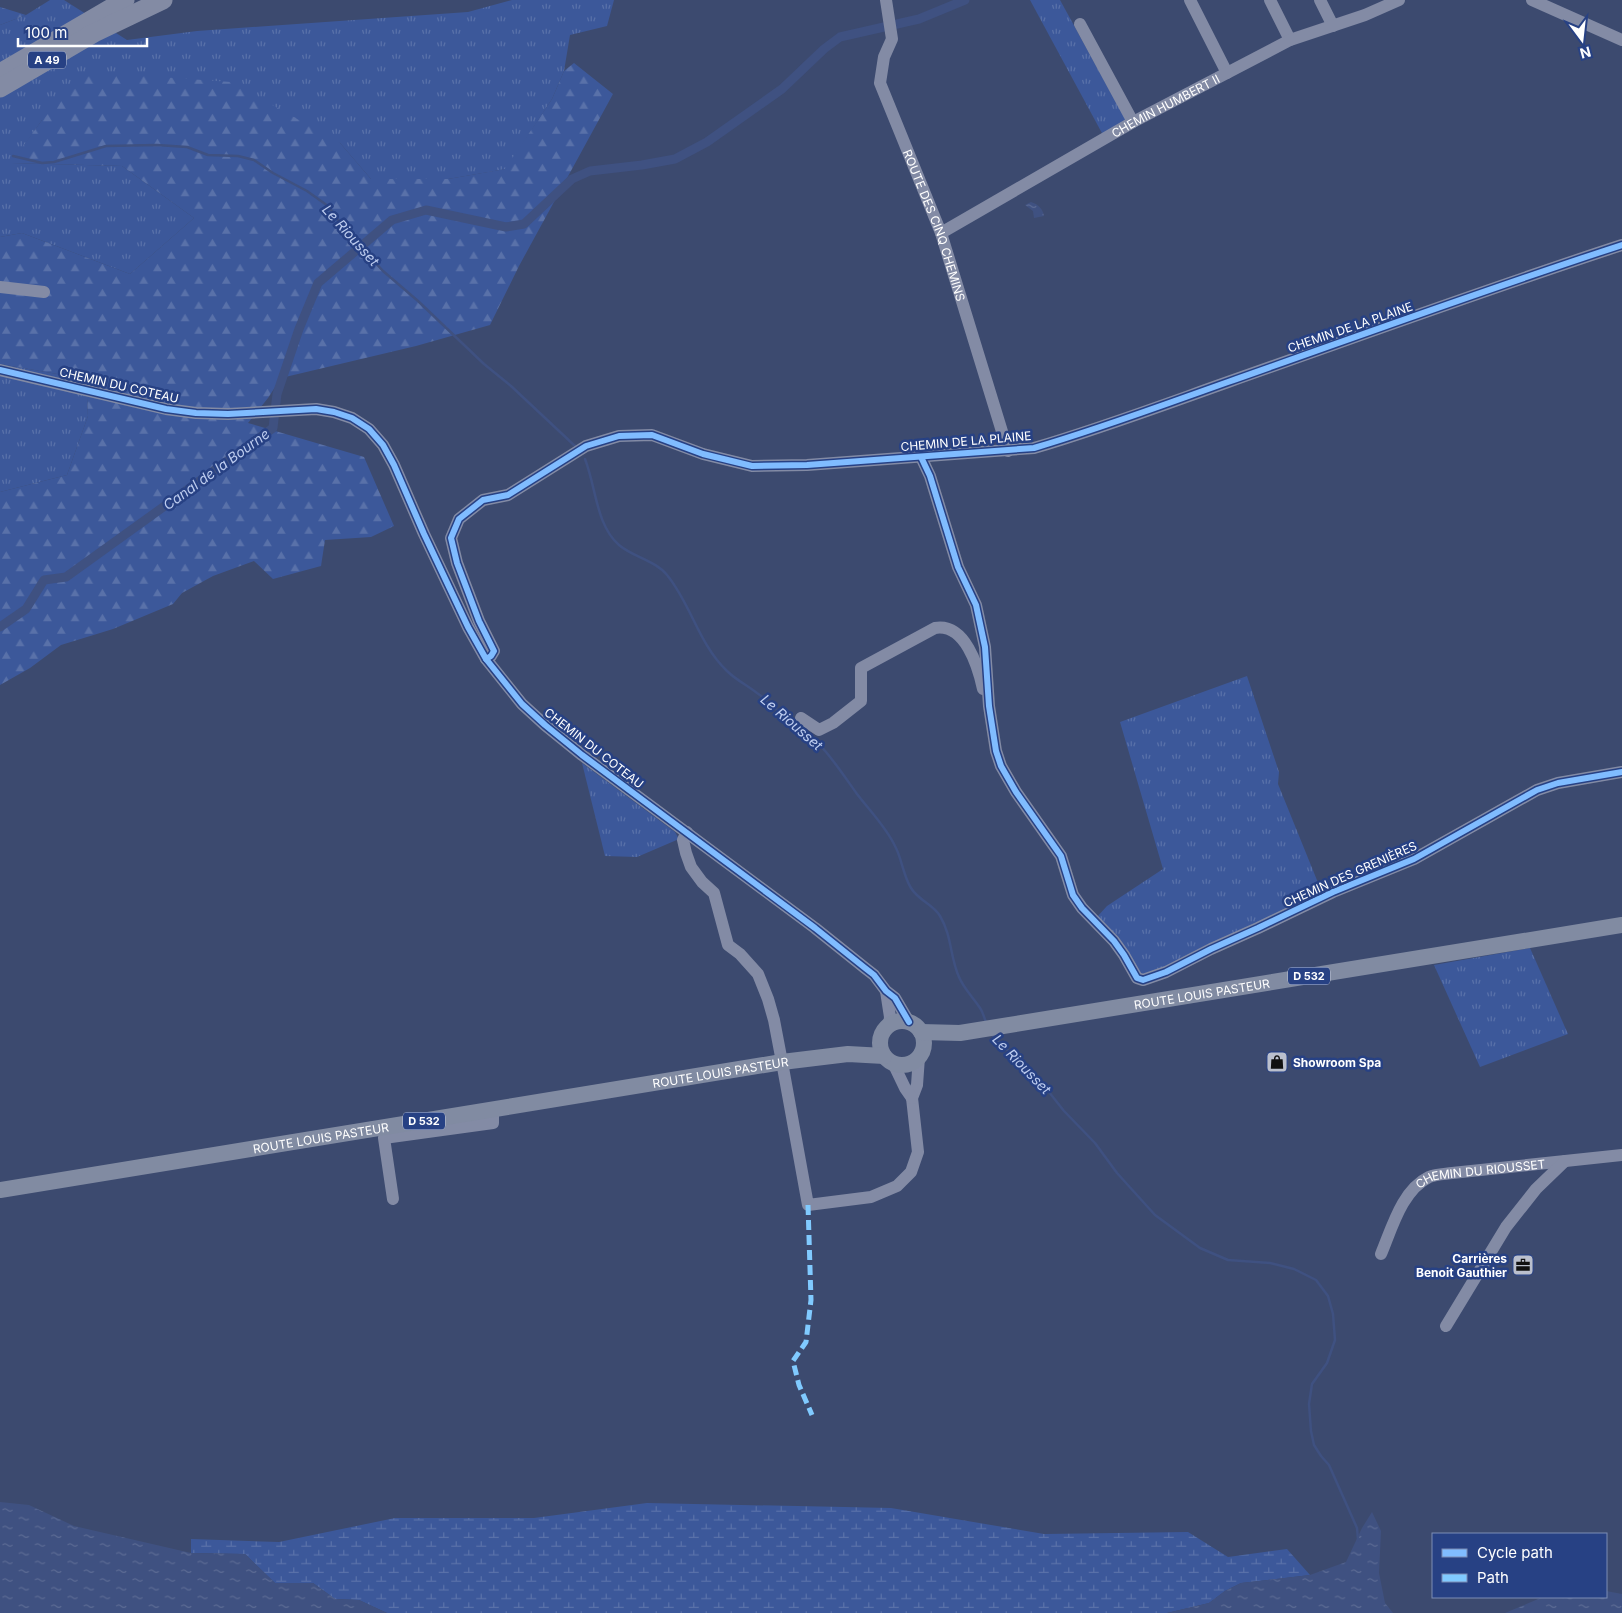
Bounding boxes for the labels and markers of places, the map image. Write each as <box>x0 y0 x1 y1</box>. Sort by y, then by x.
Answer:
shop icon: Showroom Spa <box>1265 1050 1289 1074</box>
place label: Showroom Spa <box>1293 1055 1381 1070</box>
place label: Carrières Benoit Gauthier <box>1416 1251 1507 1280</box>
office icon: Carrières Benoit Gauthier <box>1511 1253 1535 1277</box>

